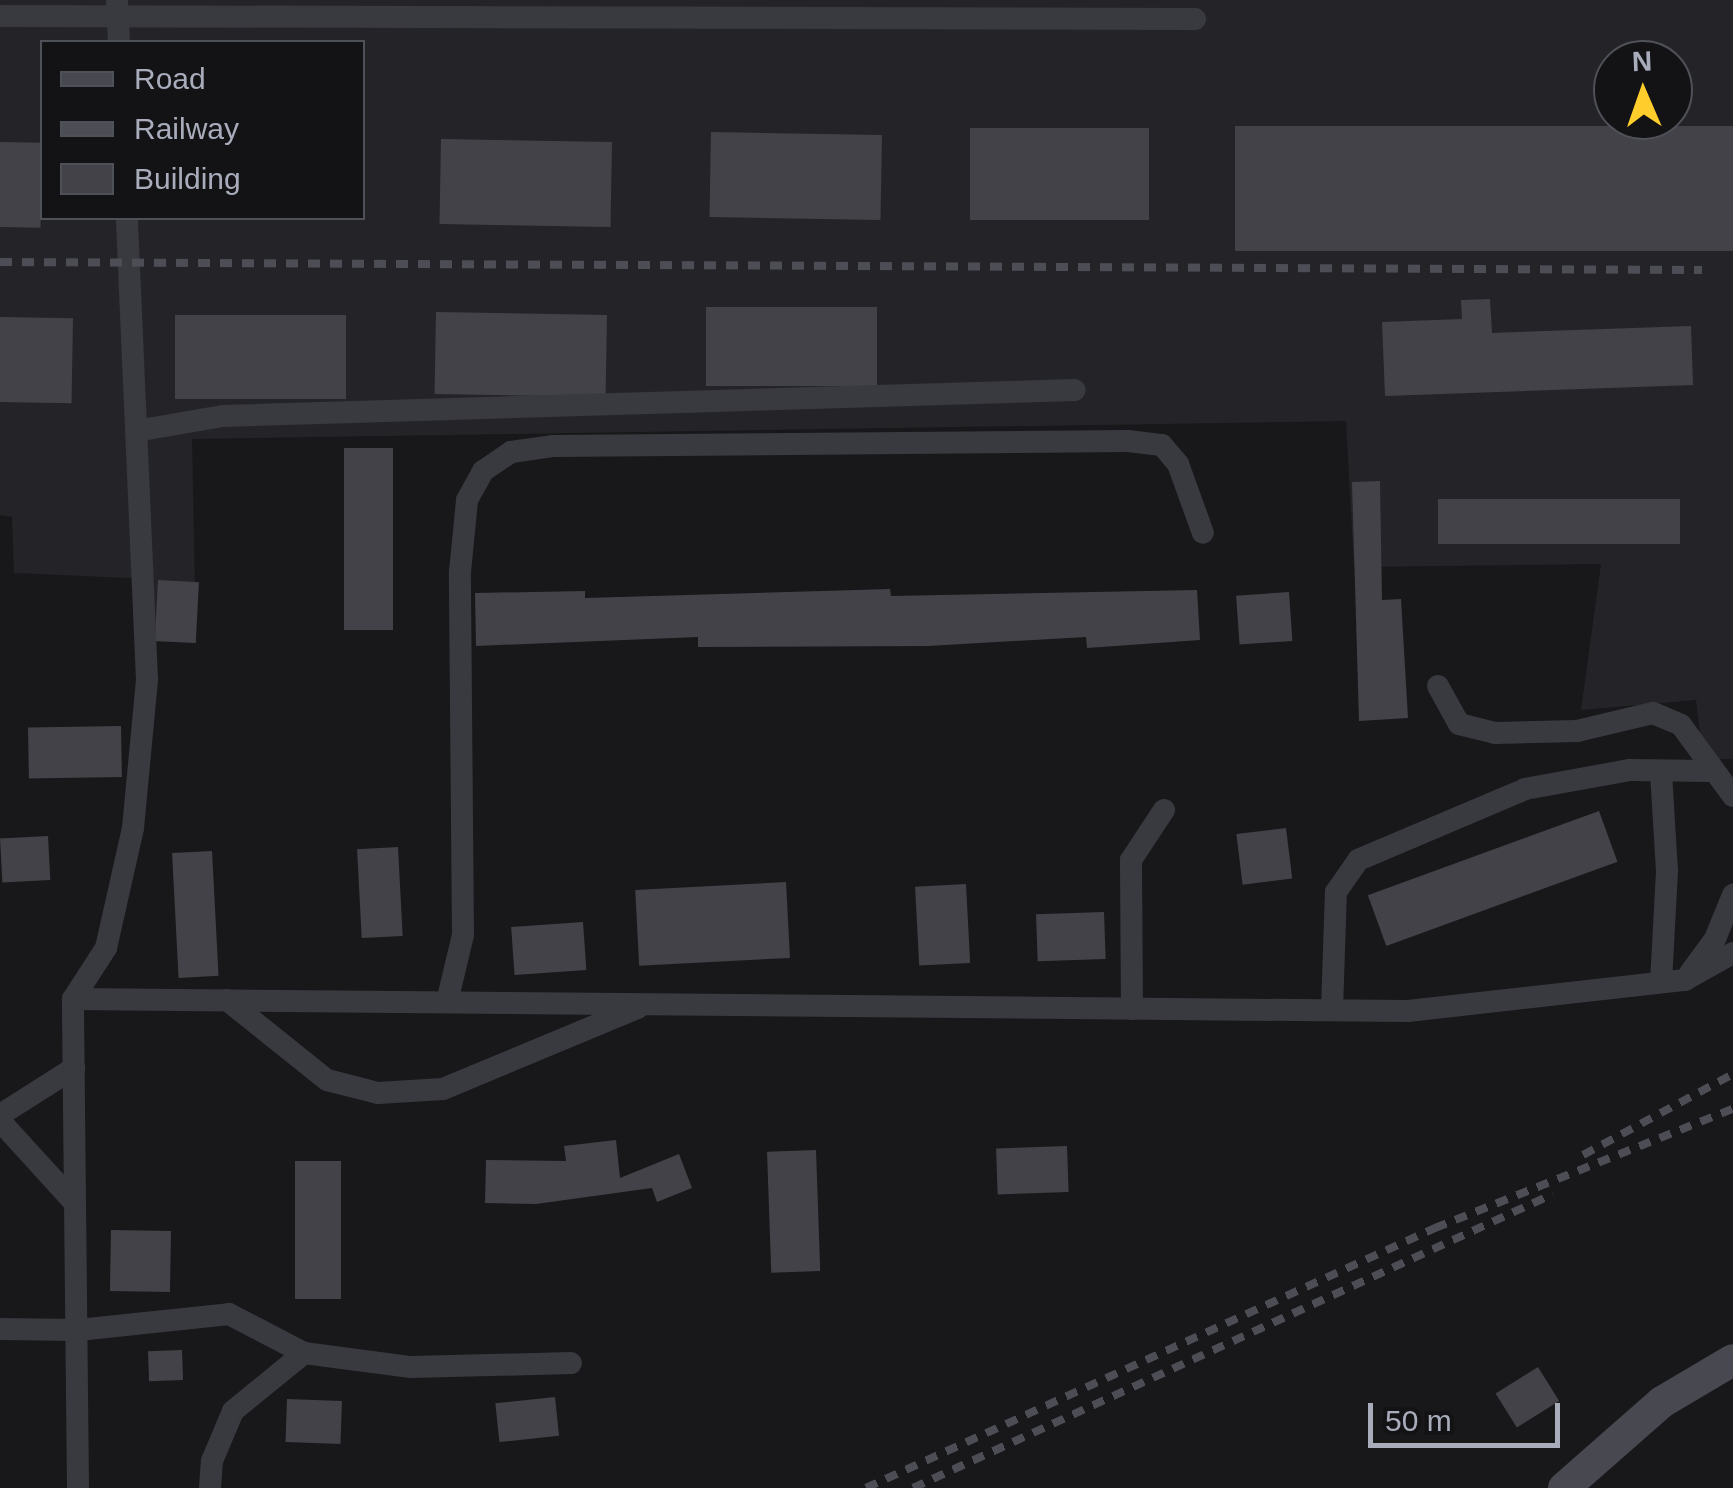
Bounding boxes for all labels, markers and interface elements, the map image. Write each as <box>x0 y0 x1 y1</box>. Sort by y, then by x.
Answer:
legend <box>40 40 365 220</box>
north arrow <box>1593 40 1693 140</box>
text: N <box>1631 46 1653 77</box>
text: Road <box>134 62 206 95</box>
text: Railway <box>134 112 239 145</box>
text: Building <box>134 162 241 195</box>
scale bar <box>1373 1383 1566 1445</box>
text: 50 m <box>1385 1404 1452 1437</box>

